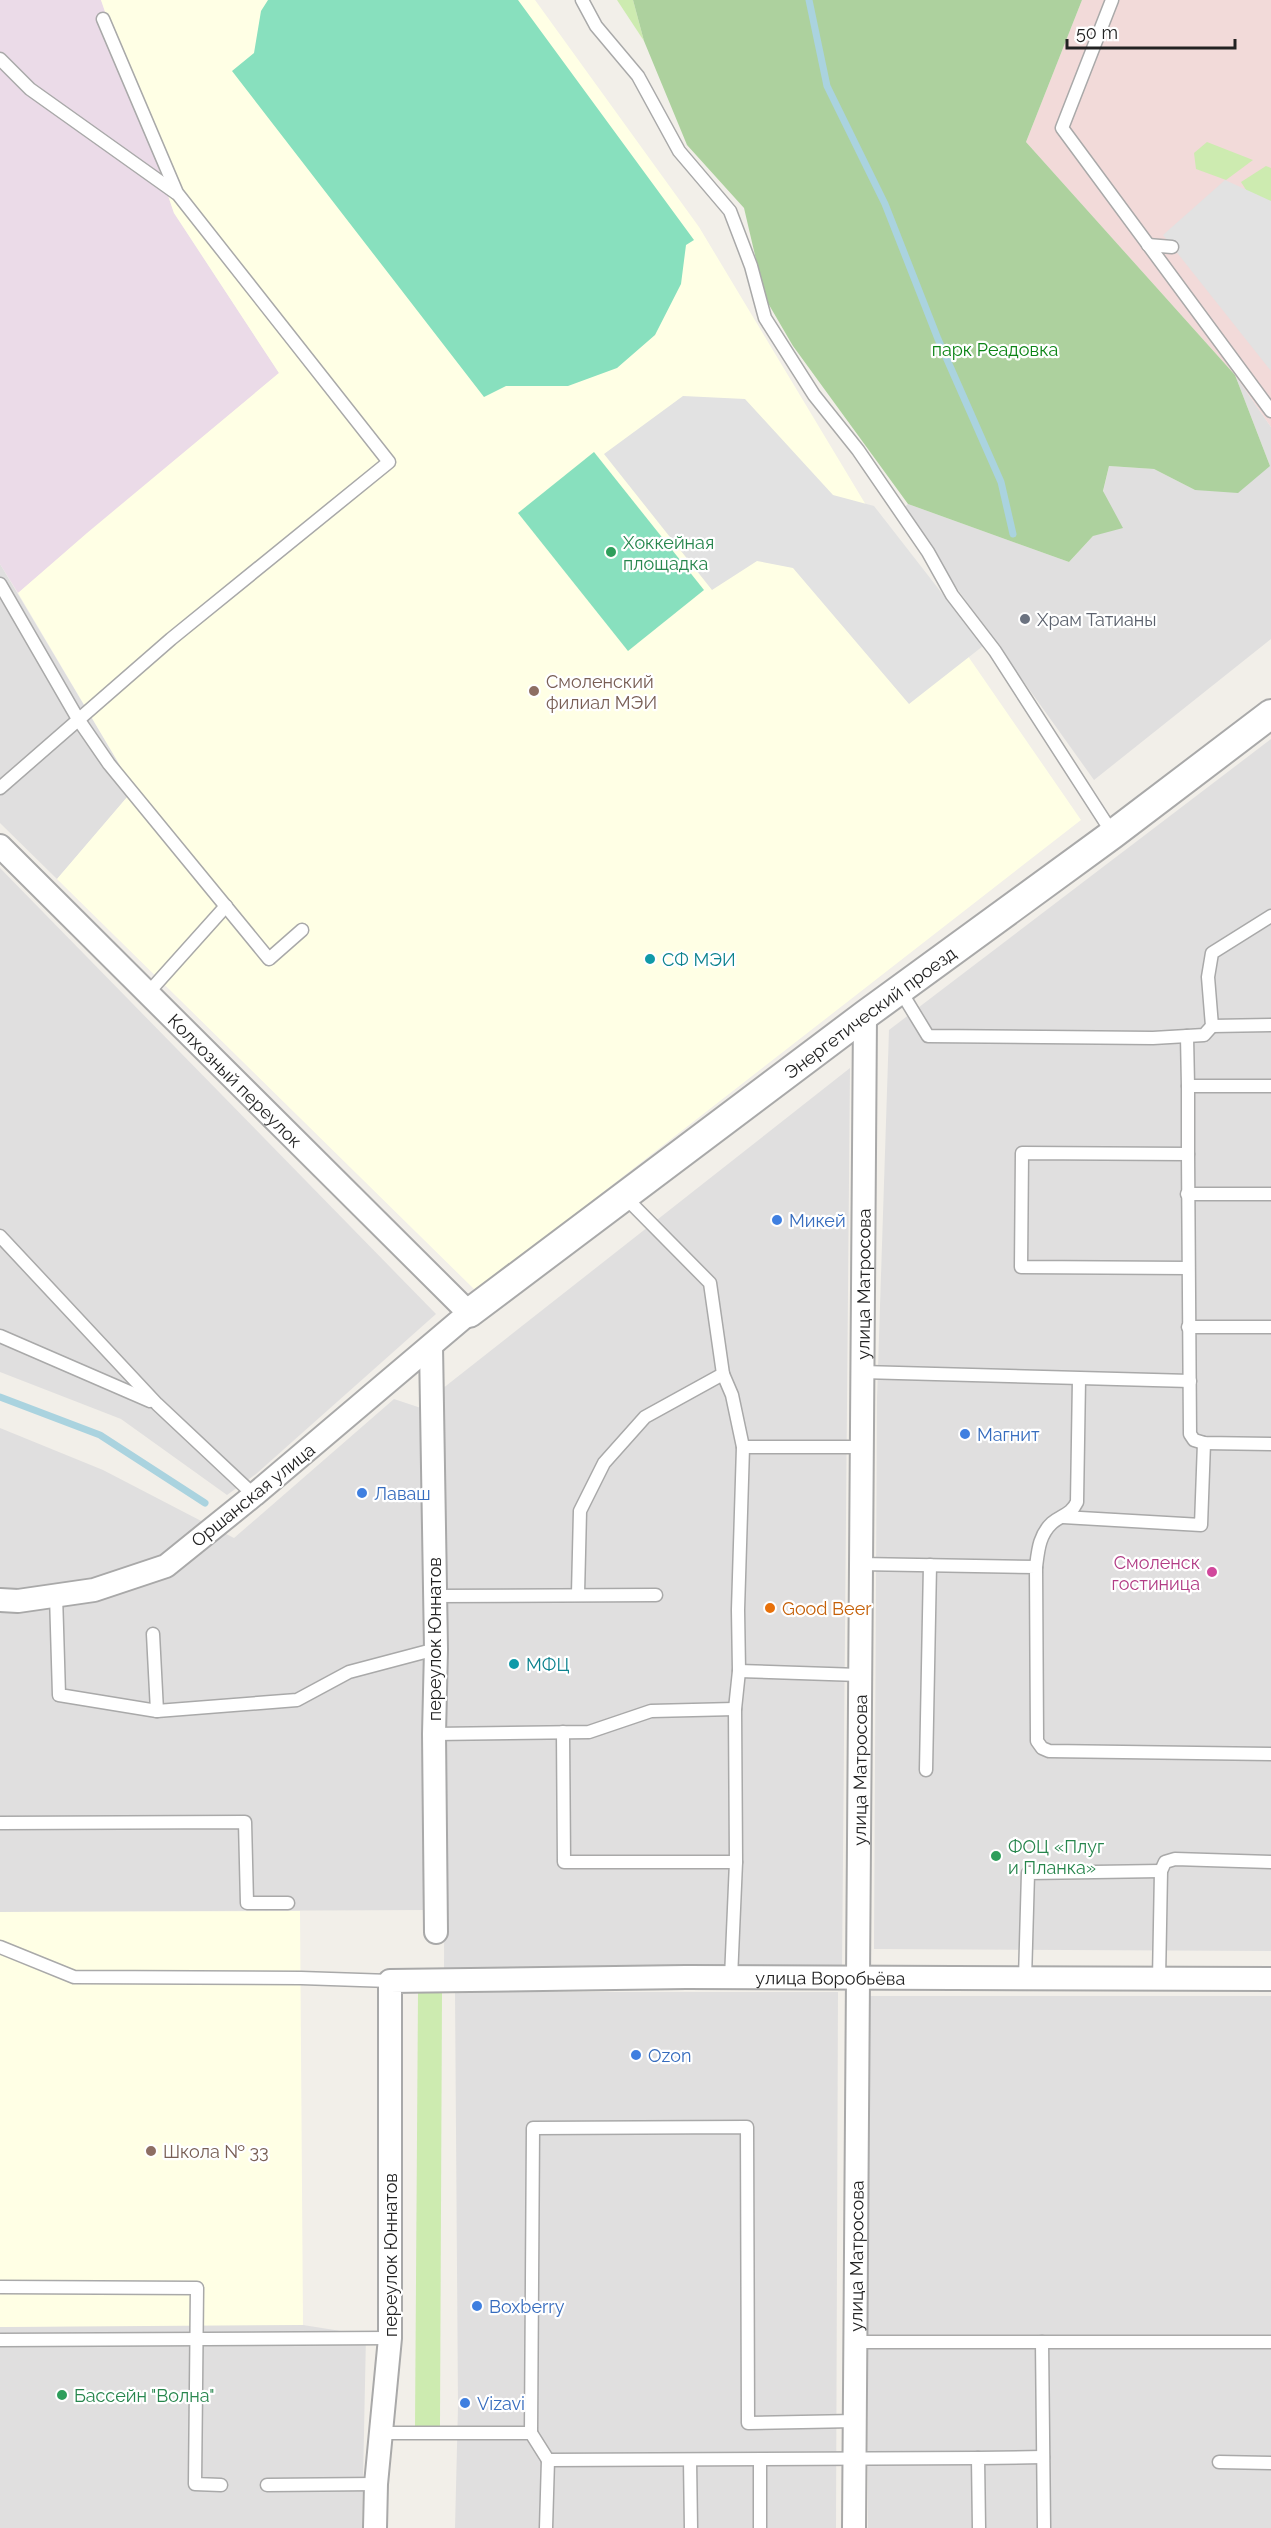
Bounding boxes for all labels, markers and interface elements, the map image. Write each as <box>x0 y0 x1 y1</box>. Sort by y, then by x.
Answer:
scale bar <box>1067 12 1235 50</box>
text: 50 m <box>1076 22 1118 43</box>
park label: парк Реадовка <box>932 339 1058 360</box>
place label: Хоккейная площадка <box>623 532 714 574</box>
marker: Хоккейная площадка <box>604 545 618 559</box>
place label: Храм Татианы <box>1037 609 1157 630</box>
marker: Храм Татианы <box>1018 612 1032 626</box>
place label: Смоленский филиал МЭИ <box>546 671 657 713</box>
marker: Смоленский филиал МЭИ <box>527 684 541 698</box>
street label: Энергетический проезд <box>780 942 960 1083</box>
place label: СФ МЭИ <box>662 949 736 970</box>
marker: СФ МЭИ <box>643 952 657 966</box>
street label: Колхозный переулок <box>164 1009 307 1151</box>
street label: улица Матросова <box>852 1208 874 1360</box>
place label: Микей <box>789 1210 846 1231</box>
marker: Микей <box>770 1213 784 1227</box>
place label: Магнит <box>977 1424 1040 1445</box>
marker: Магнит <box>958 1427 972 1441</box>
street label: Оршанская улица <box>187 1439 319 1551</box>
place label: Лаваш <box>374 1483 431 1504</box>
marker: Лаваш <box>355 1486 369 1500</box>
place label: Смоленск гостиница <box>1111 1552 1200 1594</box>
street label: переулок Юннатов <box>424 1557 445 1721</box>
marker: Смоленск гостиница <box>1205 1565 1219 1579</box>
place label: Good Beer <box>782 1598 872 1619</box>
marker: Good Beer <box>763 1601 777 1615</box>
place label: МФЦ <box>526 1654 570 1675</box>
marker: МФЦ <box>507 1657 521 1671</box>
street label: улица Матросова <box>848 1694 871 1846</box>
place label: ФОЦ «Плуг и Планка» <box>1008 1836 1104 1878</box>
marker: ФОЦ «Плуг и Планка» <box>989 1849 1003 1863</box>
street label: улица Воробьёва <box>755 1967 905 1988</box>
place label: Ozon <box>648 2045 691 2066</box>
marker: Ozon <box>629 2048 643 2062</box>
place label: Школа № 33 <box>163 2141 269 2162</box>
marker: Школа № 33 <box>144 2144 158 2158</box>
street label: переулок Юннатов <box>380 2173 401 2337</box>
street label: улица Матросова <box>845 2180 867 2332</box>
place label: Boxberry <box>489 2296 565 2317</box>
marker: Boxberry <box>470 2299 484 2313</box>
place label: Бассейн "Волна" <box>74 2385 215 2406</box>
marker: Бассейн "Волна" <box>55 2388 69 2402</box>
place label: Vizavi <box>477 2393 525 2414</box>
marker: Vizavi <box>458 2396 472 2410</box>

